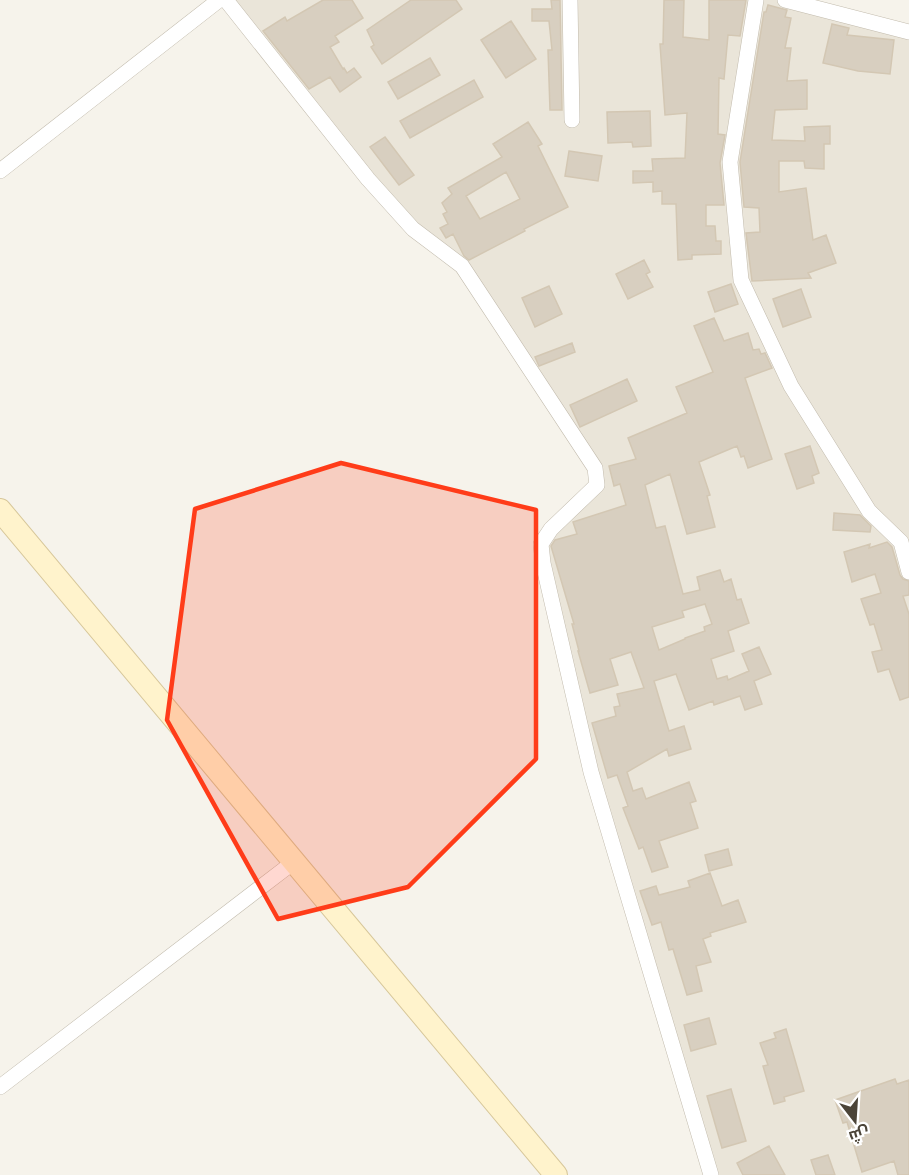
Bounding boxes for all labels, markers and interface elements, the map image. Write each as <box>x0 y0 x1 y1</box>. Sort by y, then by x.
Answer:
north arrow <box>825 1091 885 1151</box>
text: ش <box>847 1123 872 1148</box>

